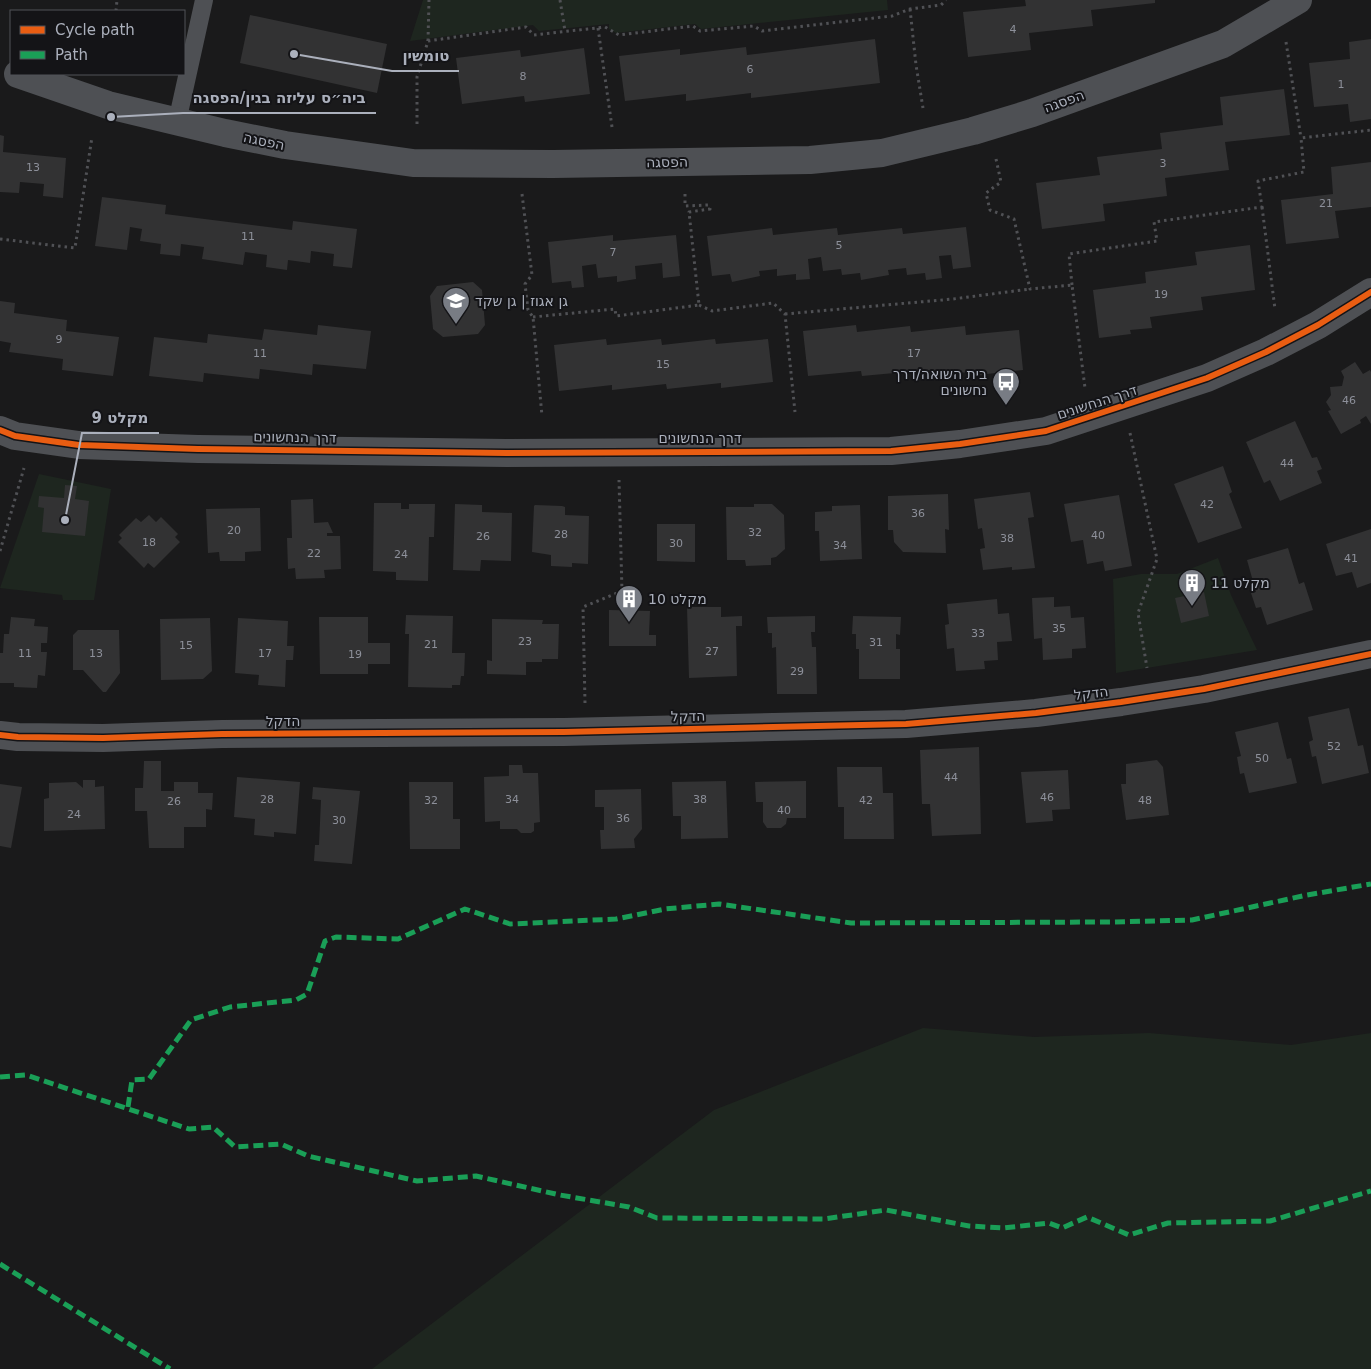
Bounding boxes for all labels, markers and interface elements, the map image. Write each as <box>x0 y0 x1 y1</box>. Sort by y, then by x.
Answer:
legend <box>10 10 185 75</box>
text: Cycle path <box>55 21 135 39</box>
house number: 4 <box>1010 23 1017 36</box>
callout: טומשין <box>392 41 459 71</box>
text: Path <box>55 46 88 64</box>
text: טומשין <box>402 47 450 65</box>
house number: 6 <box>747 63 754 76</box>
house number: 8 <box>520 70 527 83</box>
house number: 1 <box>1338 78 1345 91</box>
callout: ביה״ס עליזה בגין/הפסגה <box>183 83 376 113</box>
street label: הפסגה <box>1042 86 1086 116</box>
text: ביה״ס עליזה בגין/הפסגה <box>192 89 366 107</box>
street label: הפסגה <box>242 129 286 153</box>
street label: הפסגה <box>646 154 688 170</box>
house number: 3 <box>1160 157 1167 170</box>
house number: 13 <box>26 161 40 174</box>
house number: 21 <box>1319 197 1333 210</box>
house number: 11 <box>241 230 255 243</box>
house number: 5 <box>836 239 843 252</box>
house number: 7 <box>610 246 617 259</box>
school or university icon: גן אגוז | גן שקד <box>441 286 471 325</box>
house number: 19 <box>1154 288 1168 301</box>
place label: גן אגוז | גן שקד <box>475 293 568 310</box>
house number: 9 <box>56 333 63 346</box>
house number: 11 <box>253 347 267 360</box>
house number: 17 <box>907 347 921 360</box>
house number: 15 <box>656 358 670 371</box>
place label: בית השואה/דרך נחשונים <box>893 366 987 398</box>
bus stop icon: בית השואה/דרך נחשונים <box>991 367 1021 406</box>
street label: דרך הנחשונים <box>1055 381 1139 422</box>
house number: 46 <box>1342 394 1356 407</box>
callout: מקלט 9 <box>82 403 159 433</box>
text: מקלט 9 <box>92 409 148 427</box>
street label: דרך הנחשונים <box>253 428 337 446</box>
street label: דרך הנחשונים <box>658 430 742 446</box>
house number: 44 <box>1280 457 1294 470</box>
house number: 42 <box>1200 498 1214 511</box>
house number: 36 <box>911 507 925 520</box>
house number: 20 <box>227 524 241 537</box>
house number: 32 <box>748 526 762 539</box>
house number: 28 <box>554 528 568 541</box>
house number: 40 <box>1091 529 1105 542</box>
house number: 26 <box>476 530 490 543</box>
house number: 38 <box>1000 532 1014 545</box>
house number: 18 <box>142 536 156 549</box>
house number: 30 <box>669 537 683 550</box>
house number: 34 <box>833 539 847 552</box>
house number: 22 <box>307 547 321 560</box>
house number: 24 <box>394 548 408 561</box>
house number: 41 <box>1344 552 1358 565</box>
building icon: מקלט 11 <box>1177 568 1207 607</box>
place label: מקלט 11 <box>1211 575 1270 591</box>
building icon: מקלט 10 <box>614 584 644 623</box>
place label: מקלט 10 <box>648 591 707 607</box>
house number: 35 <box>1052 622 1066 635</box>
house number: 33 <box>971 627 985 640</box>
house number: 23 <box>518 635 532 648</box>
house number: 31 <box>869 636 883 649</box>
house number: 21 <box>424 638 438 651</box>
house number: 15 <box>179 639 193 652</box>
house number: 27 <box>705 645 719 658</box>
house number: 11 <box>18 647 32 660</box>
house number: 13 <box>89 647 103 660</box>
house number: 17 <box>258 647 272 660</box>
house number: 19 <box>348 648 362 661</box>
house number: 29 <box>790 665 804 678</box>
street label: הדקל <box>1073 683 1109 703</box>
street label: הדקל <box>671 708 705 724</box>
street label: הדקל <box>266 713 300 729</box>
house number: 52 <box>1327 740 1341 753</box>
house number: 50 <box>1255 752 1269 765</box>
house number: 44 <box>944 771 958 784</box>
house number: 46 <box>1040 791 1054 804</box>
house number: 28 <box>260 793 274 806</box>
house number: 34 <box>505 793 519 806</box>
house number: 38 <box>693 793 707 806</box>
house number: 32 <box>424 794 438 807</box>
house number: 42 <box>859 794 873 807</box>
house number: 48 <box>1138 794 1152 807</box>
house number: 26 <box>167 795 181 808</box>
house number: 40 <box>777 804 791 817</box>
house number: 24 <box>67 808 81 821</box>
house number: 36 <box>616 812 630 825</box>
house number: 30 <box>332 814 346 827</box>

